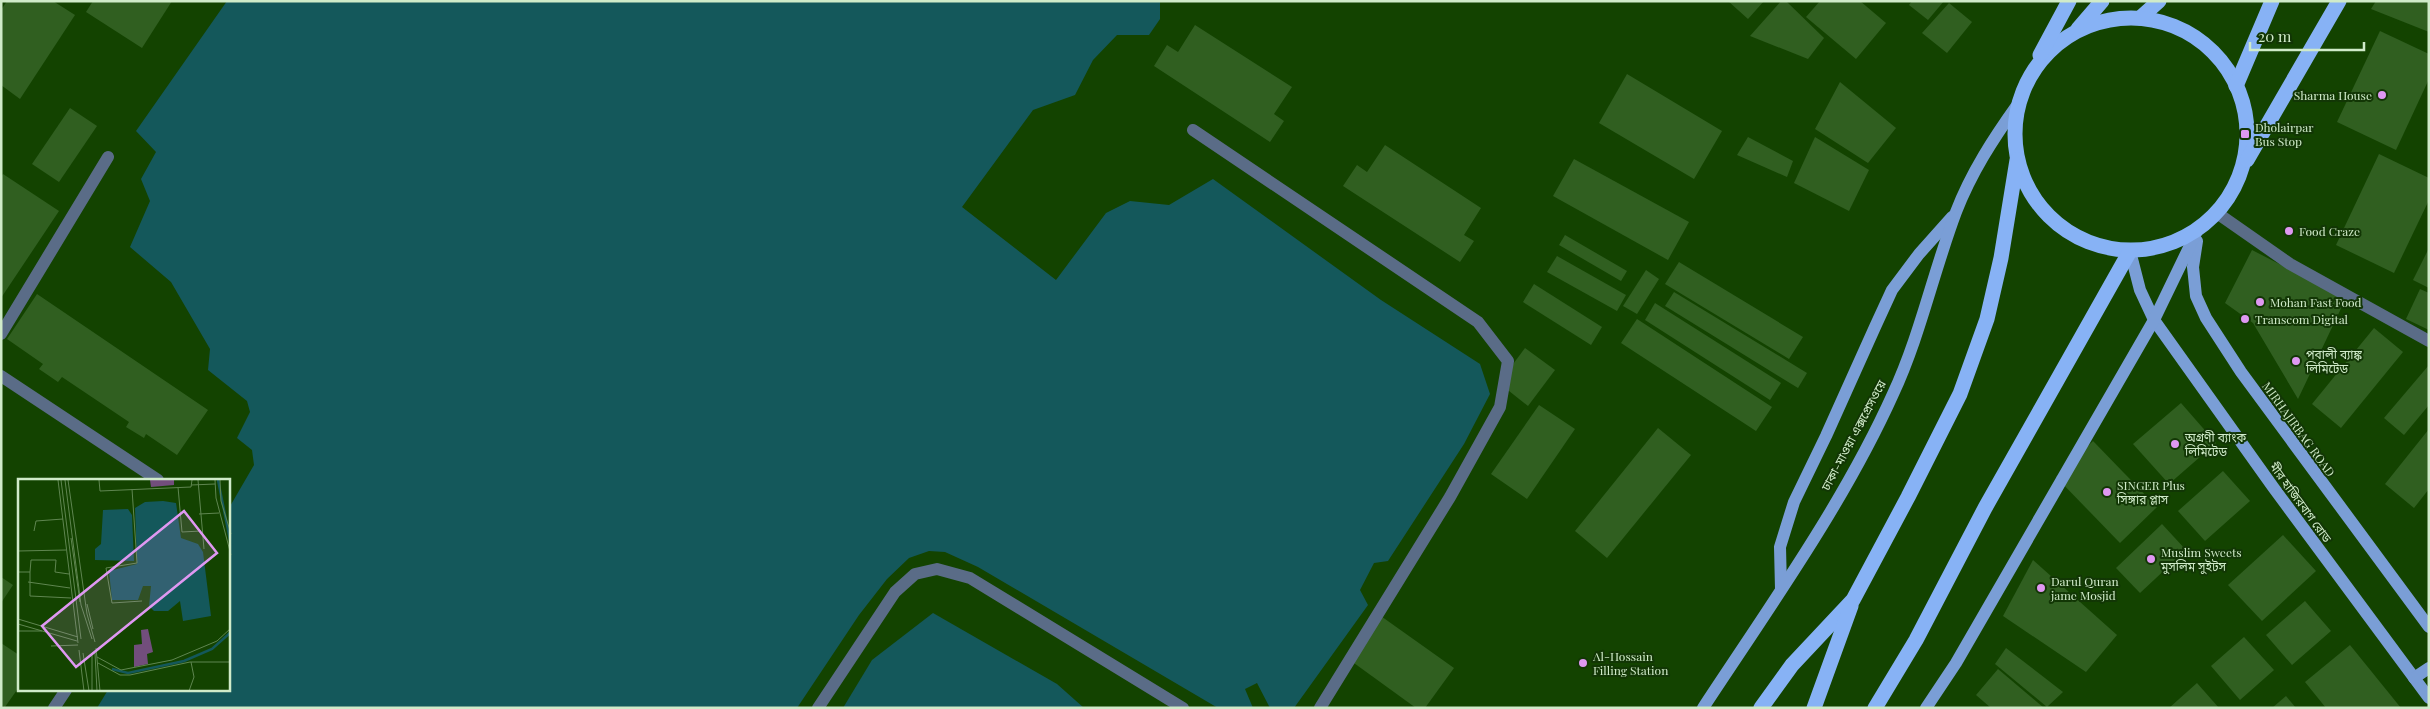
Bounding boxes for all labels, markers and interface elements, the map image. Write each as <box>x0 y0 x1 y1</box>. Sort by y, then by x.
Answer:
scale bar <box>2250 20 2364 52</box>
text: 20 m <box>2258 26 2292 46</box>
place label: Sharma House <box>2294 87 2372 103</box>
marker: Sharma House <box>2376 89 2388 101</box>
place label: Dholairpar Bus Stop <box>2255 119 2314 149</box>
marker: Dholairpar Bus Stop <box>2239 128 2251 140</box>
place label: Food Craze <box>2299 223 2360 239</box>
marker: Food Craze <box>2283 225 2295 237</box>
place label: Mohan Fast Food <box>2270 294 2362 310</box>
marker: Mohan Fast Food <box>2254 296 2266 308</box>
place label: Transcom Digital <box>2255 311 2349 327</box>
marker: Transcom Digital <box>2239 313 2251 325</box>
place label: পূবালী ব্যাঙ্ক লিমিটেড <box>2305 346 2362 376</box>
marker: পূবালী ব্যাঙ্ক লিমিটেড <box>2290 355 2302 367</box>
street label: ঢাকা-মাওয়া এক্সপ্রেসওয়ে <box>1817 377 1889 494</box>
street label: MIRHAJIRBAG ROAD <box>2259 378 2339 480</box>
place label: অগ্রণী ব্যাংক লিমিটেড <box>2184 429 2247 459</box>
marker: অগ্রণী ব্যাংক লিমিটেড <box>2169 438 2181 450</box>
street label: মীর হাজিরবাগ রোড <box>2266 458 2336 546</box>
place label: SINGER Plus সিঙ্গার প্লাস <box>2116 477 2185 507</box>
inset map <box>18 479 230 692</box>
marker: SINGER Plus সিঙ্গার প্লাস <box>2101 486 2113 498</box>
place label: Muslim Sweets মুসলিম সুইটস <box>2160 544 2242 575</box>
marker: Muslim Sweets মুসলিম সুইটস <box>2145 553 2157 565</box>
place label: Darul Quran jame Mosjid <box>2050 573 2119 603</box>
marker: Darul Quran jame Mosjid <box>2035 582 2047 594</box>
place label: Al-Hossain Filling Station <box>1592 648 1668 678</box>
marker: Al-Hossain Filling Station <box>1577 657 1589 669</box>

